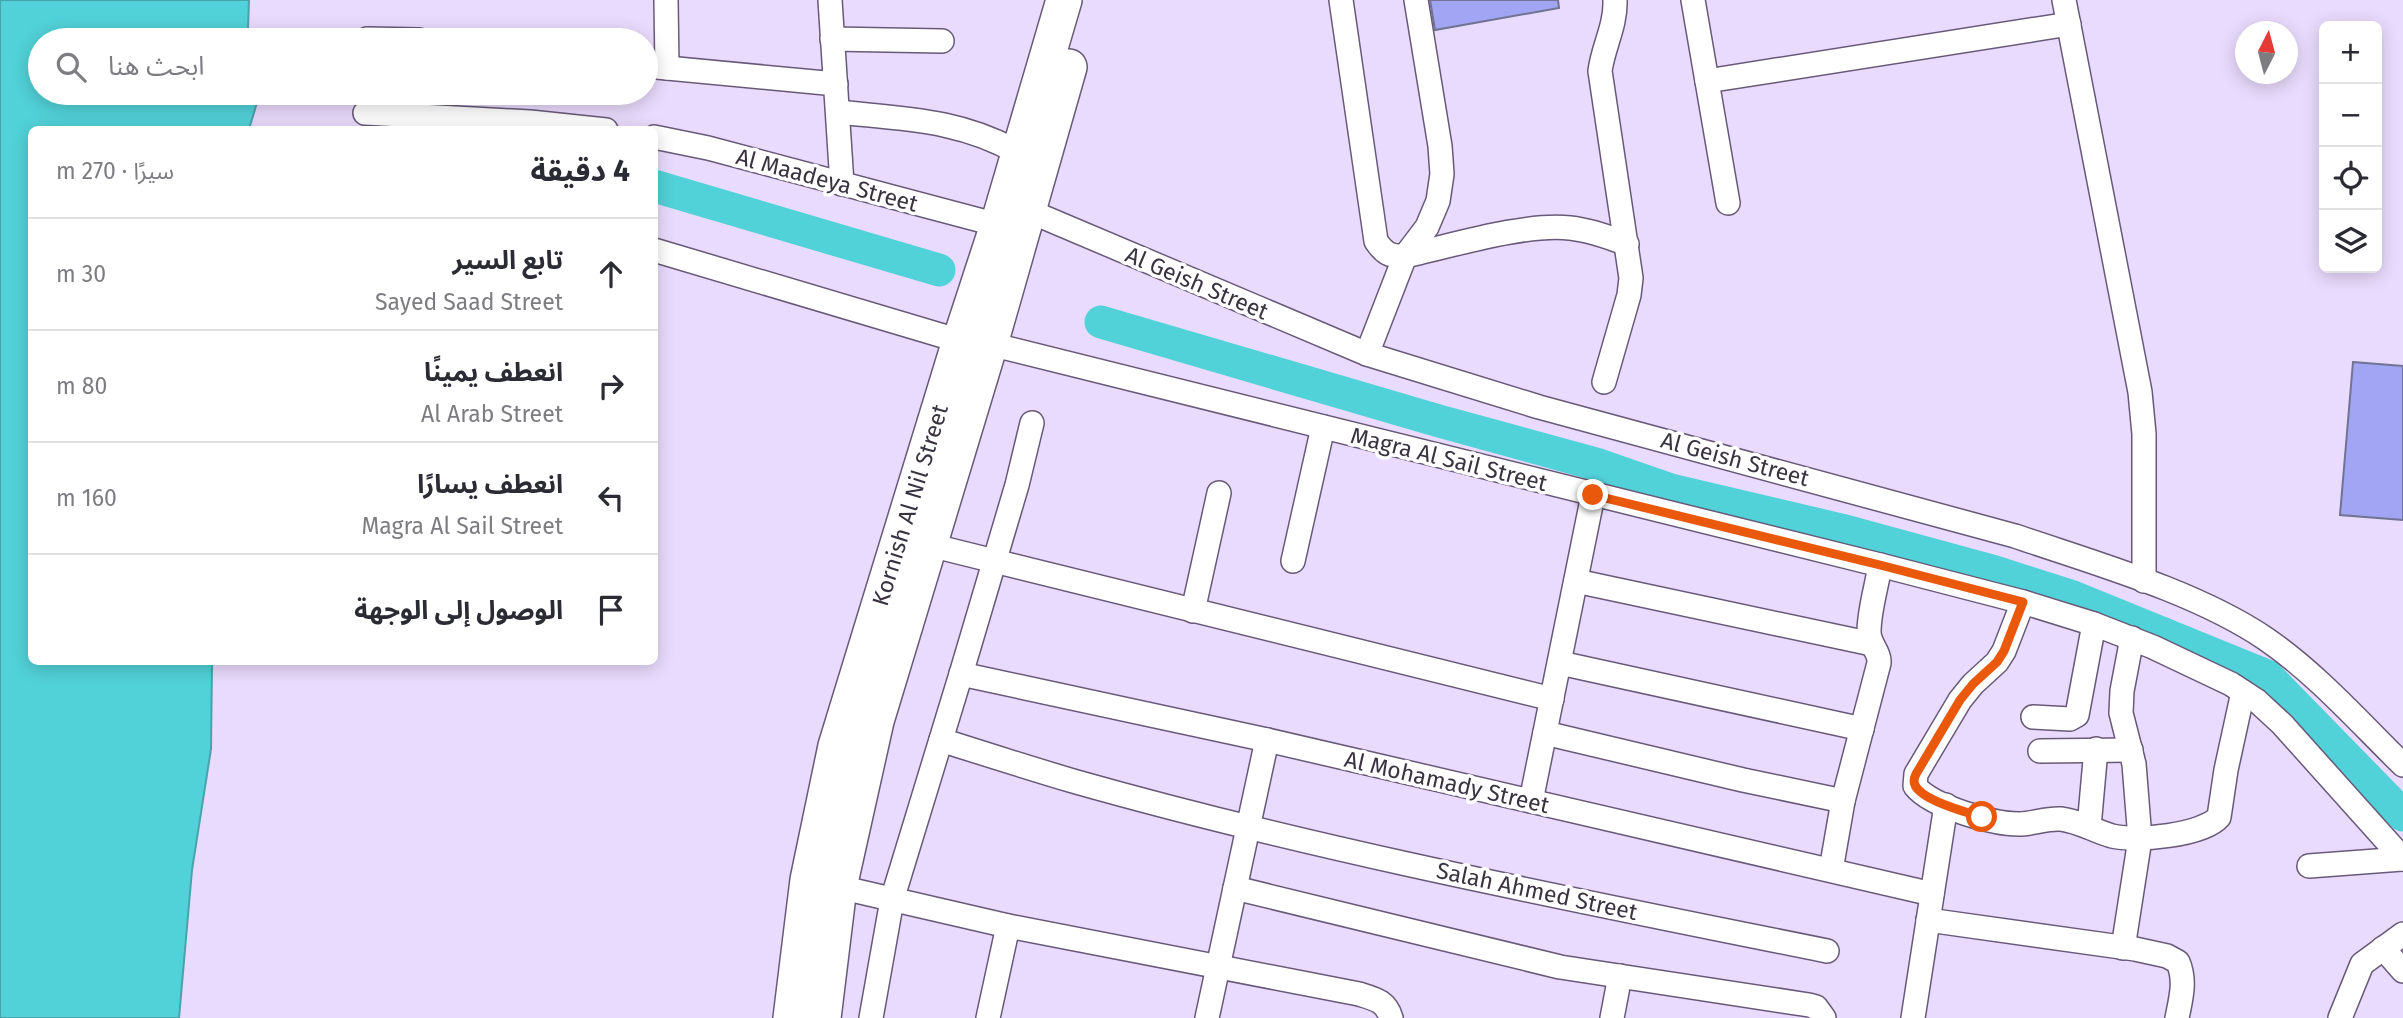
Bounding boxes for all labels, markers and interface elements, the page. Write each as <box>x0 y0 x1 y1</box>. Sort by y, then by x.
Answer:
north arrow <box>2235 21 2298 84</box>
map controls <box>2319 21 2382 273</box>
button: + <box>2319 21 2382 84</box>
search box <box>28 28 658 105</box>
icon: search <box>52 48 90 86</box>
text: ابحث هنا <box>108 51 204 82</box>
button: − <box>2319 84 2382 147</box>
street label: Al Maadeya Street <box>733 142 922 218</box>
button: locate <box>2319 147 2382 210</box>
text: 4 دقيقة <box>530 153 630 189</box>
text: سيرًا · 270 m <box>56 157 174 185</box>
button: layers <box>2319 210 2382 273</box>
street label: Al Geish Street <box>1121 240 1273 326</box>
text: تابع السير <box>453 245 563 276</box>
icon: ahead <box>592 255 630 293</box>
text: 30 m <box>56 260 106 288</box>
text: Sayed Saad Street <box>375 288 563 316</box>
text: انعطف يمينًا <box>424 357 563 388</box>
icon: right <box>592 367 630 405</box>
text: 80 m <box>56 372 107 400</box>
text: Al Arab Street <box>421 400 563 428</box>
street label: Kornish Al Nil Street <box>866 400 954 609</box>
street label: Magra Al Sail Street <box>1348 421 1551 497</box>
street label: Al Geish Street <box>1658 426 1813 492</box>
text: انعطف يسارًا <box>417 469 563 500</box>
icon: left <box>592 479 630 517</box>
route end <box>1577 479 1608 510</box>
text: 160 m <box>56 484 117 512</box>
text: Magra Al Sail Street <box>361 512 563 540</box>
icon: arrive <box>592 591 630 629</box>
text: الوصول إلى الوجهة <box>354 595 563 626</box>
street label: Al Mohamady Street <box>1342 745 1553 819</box>
route start <box>1966 801 1997 832</box>
street label: Salah Ahmed Street <box>1434 856 1641 926</box>

